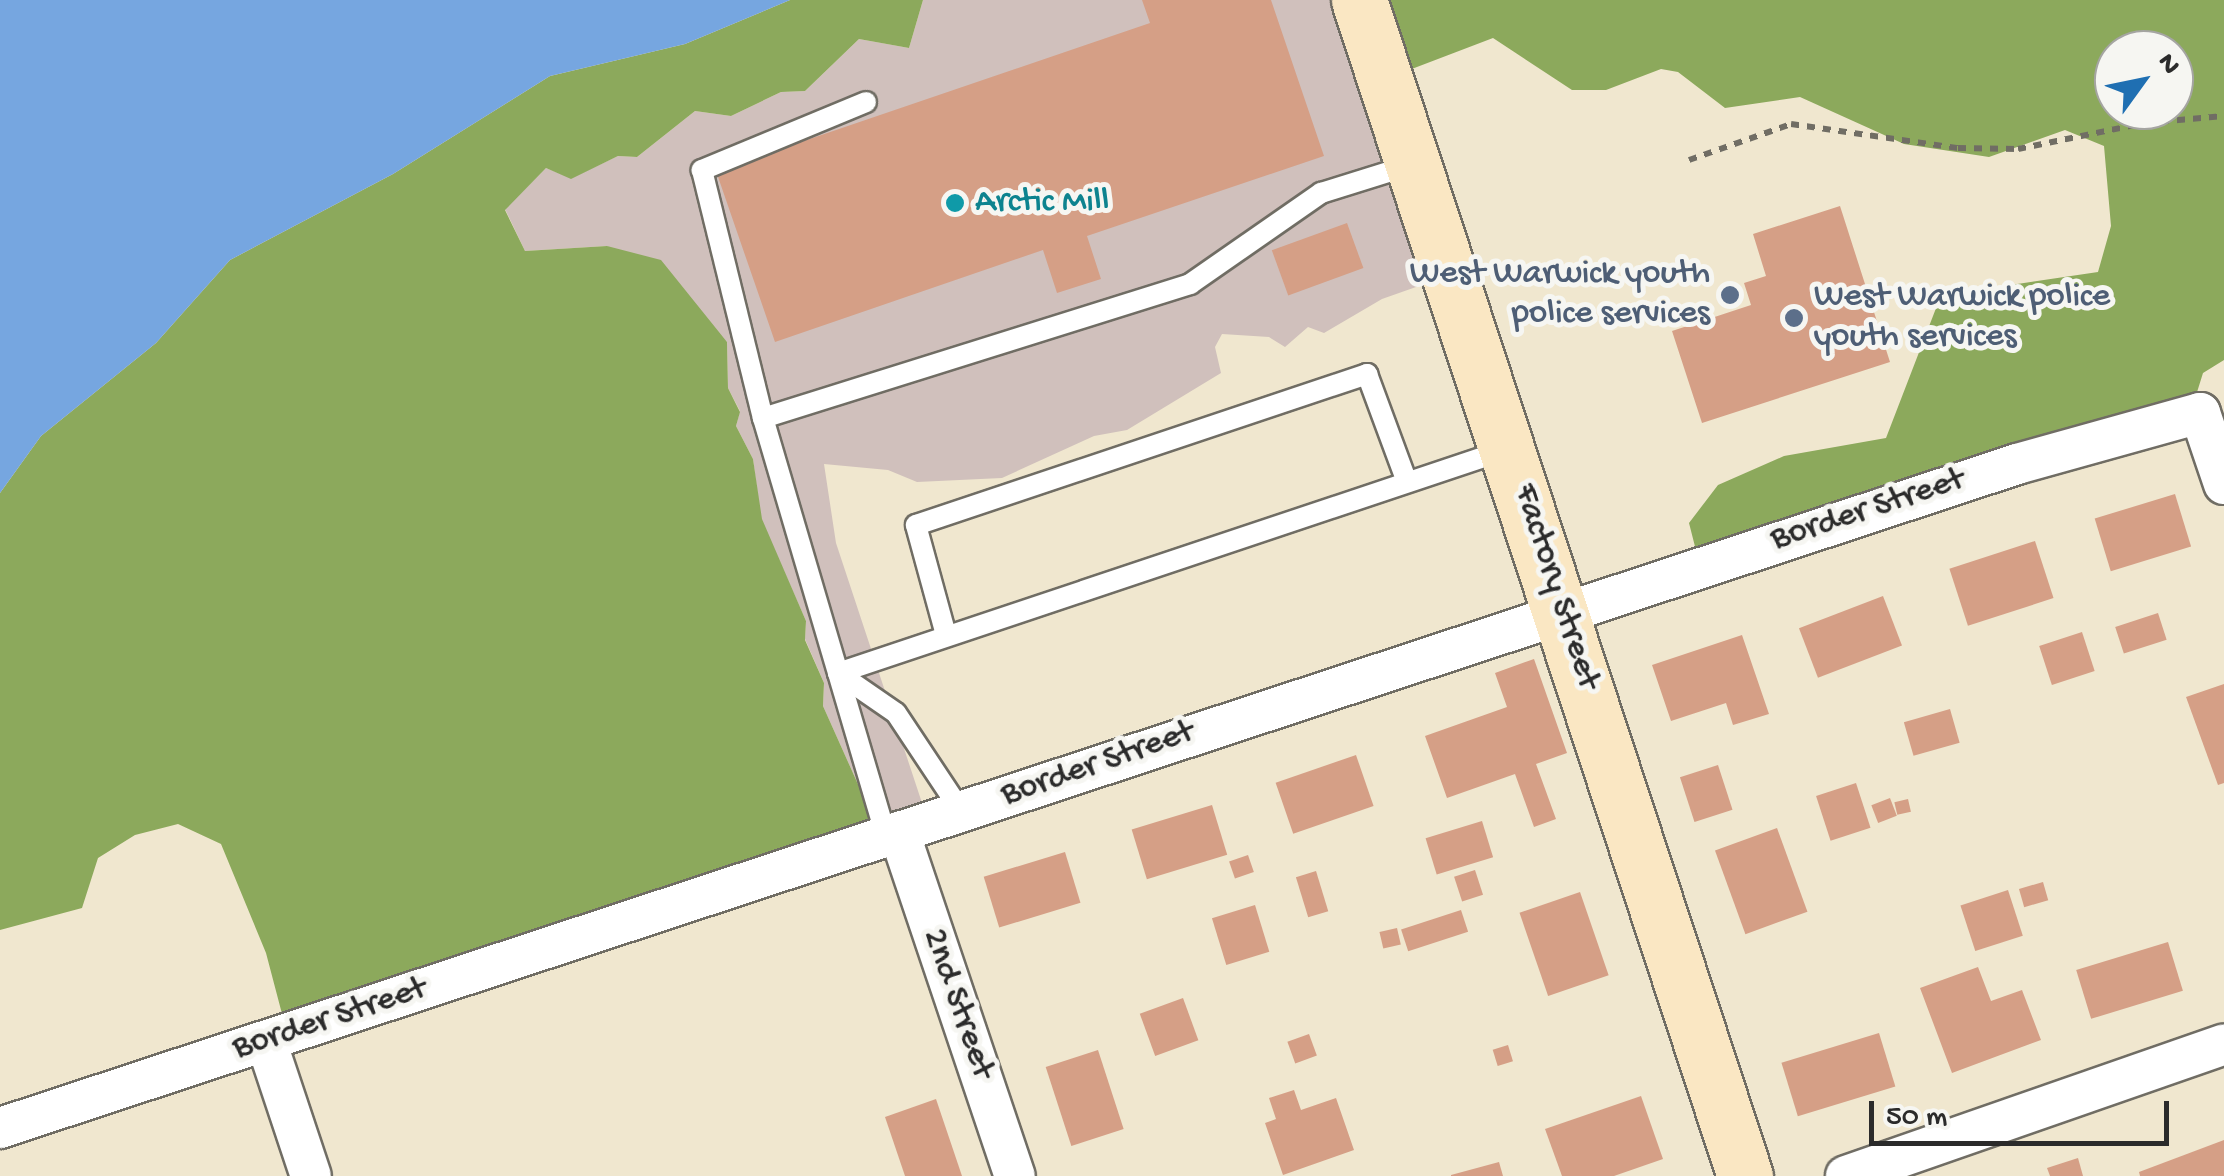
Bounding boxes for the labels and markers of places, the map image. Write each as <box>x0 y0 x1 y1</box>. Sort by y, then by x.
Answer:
place label: Arctic Mill <box>975 182 1109 224</box>
marker: Arctic Mill <box>944 192 966 214</box>
place label: West Warwick youth police services <box>1410 254 1710 336</box>
place label: West Warwick police youth services <box>1814 277 2110 359</box>
marker: West Warwick youth police services <box>1719 284 1741 306</box>
marker: West Warwick police youth services <box>1783 307 1805 329</box>

